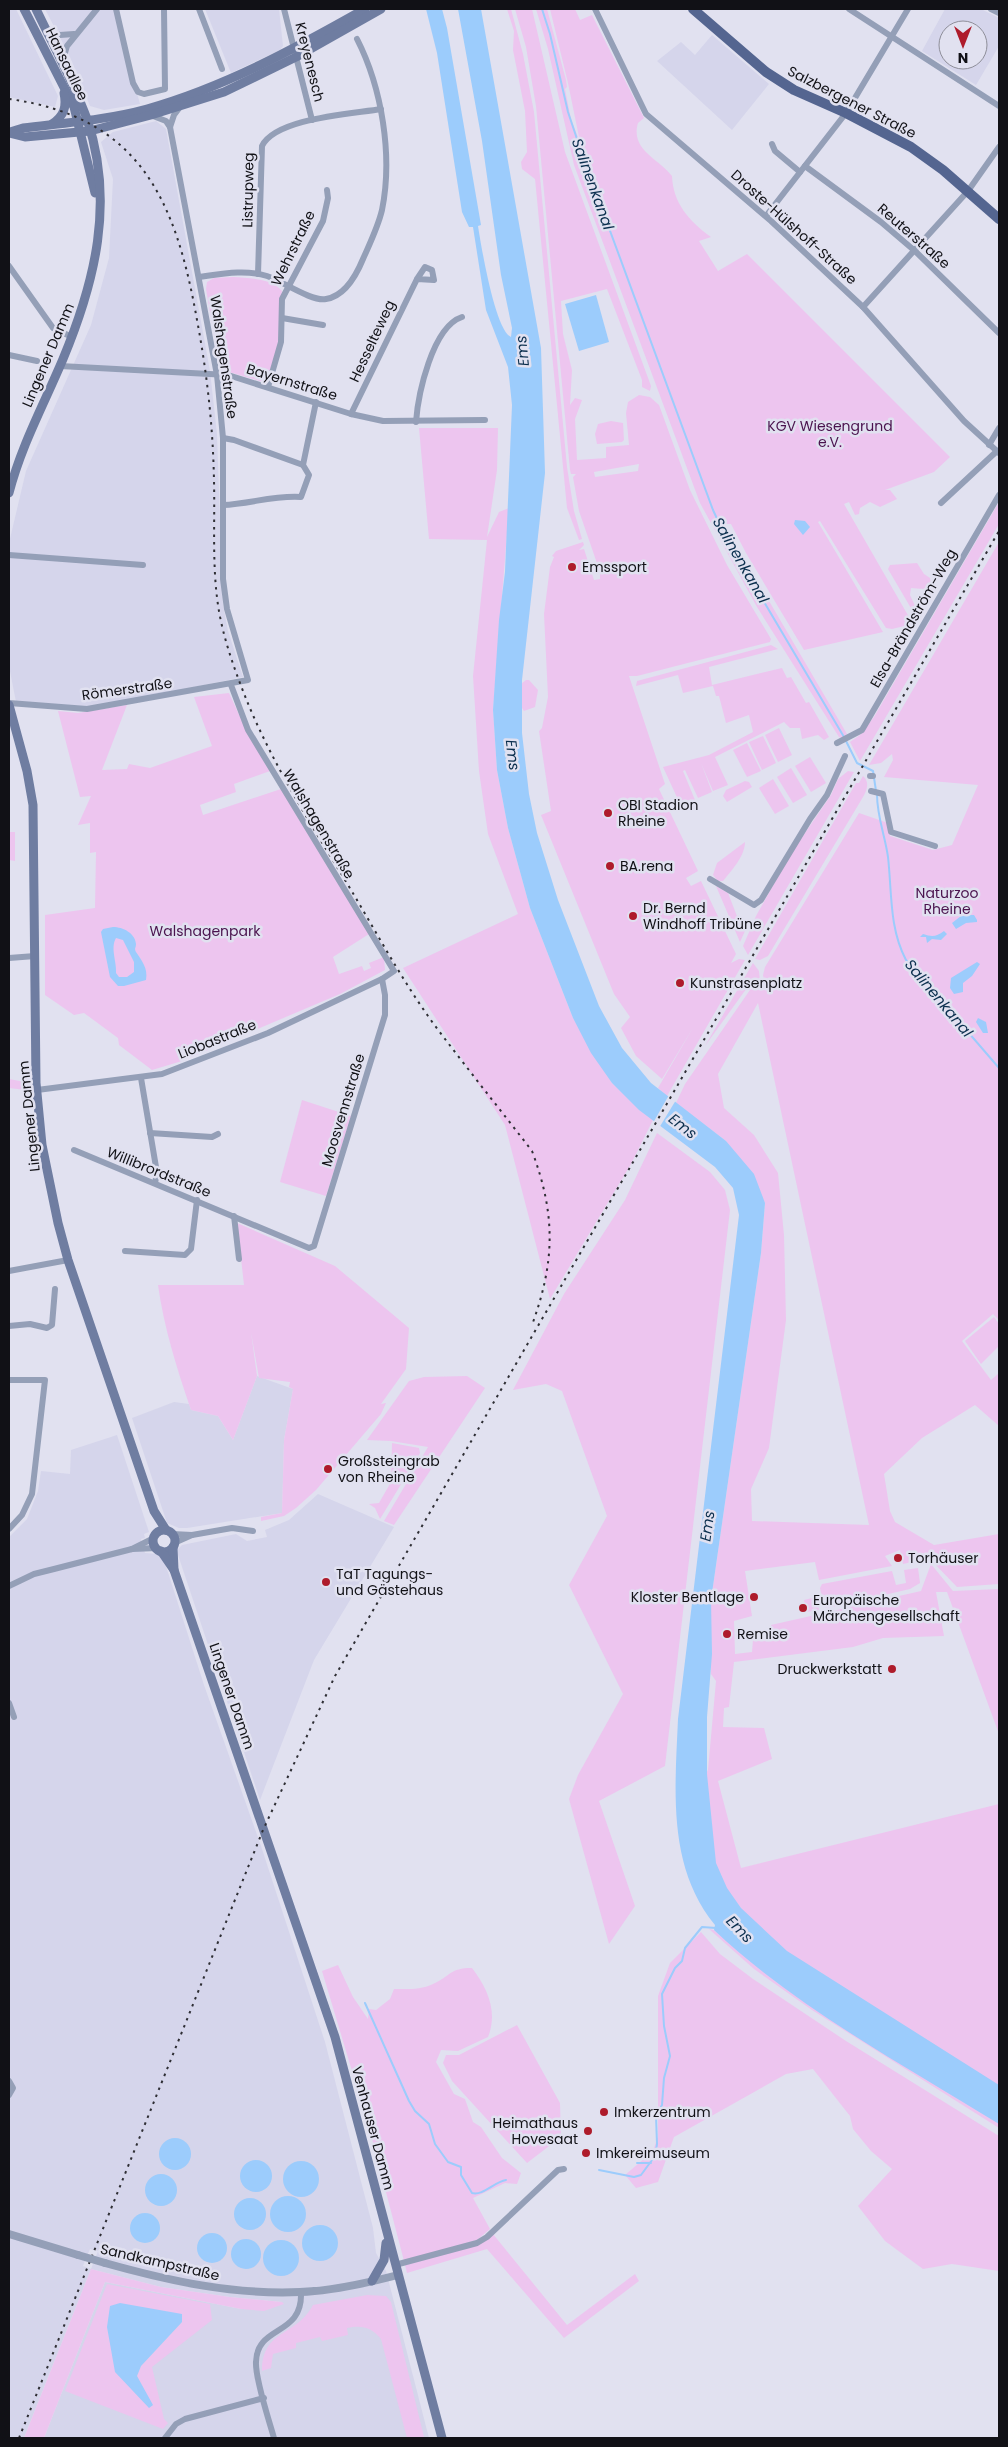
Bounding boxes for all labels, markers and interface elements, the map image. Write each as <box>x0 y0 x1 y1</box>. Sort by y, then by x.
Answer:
street label: Kreyenesch <box>290 20 330 104</box>
north arrow <box>938 20 988 70</box>
street label: Hansaallee <box>41 24 93 104</box>
text: N <box>958 48 968 68</box>
street label: Salzbergener Straße <box>784 61 920 143</box>
water label: Salinenkanal <box>567 135 619 233</box>
street label: Listrupweg <box>237 152 259 228</box>
street label: Droste-Hülshoff-Straße <box>727 165 862 289</box>
street label: Reuterstraße <box>873 199 955 273</box>
street label: Wehrstraße <box>266 207 320 289</box>
street label: Walshagenstraße <box>205 294 243 420</box>
street label: Hesselteweg <box>344 297 400 385</box>
street label: Lingener Damm <box>17 300 79 410</box>
water label: Ems <box>510 334 534 368</box>
street label: Bayernstraße <box>244 359 340 405</box>
park label: KGV Wiesengrund e.V. <box>767 416 893 452</box>
water label: Salinenkanal <box>708 513 774 607</box>
street label: Elsa-Brändström-Weg <box>865 545 961 691</box>
place label: Emssport <box>582 557 647 577</box>
marker: Emssport <box>566 561 578 573</box>
street label: Römerstraße <box>80 673 174 705</box>
water label: Ems <box>501 738 525 772</box>
street label: Walshagenstraße <box>278 765 360 883</box>
place label: OBI Stadion Rheine <box>618 795 698 831</box>
marker: OBI Stadion Rheine <box>602 807 614 819</box>
place label: BA.rena <box>620 856 673 876</box>
marker: BA.rena <box>604 860 616 872</box>
park label: Naturzoo Rheine <box>916 883 978 919</box>
place label: Dr. Bernd Windhoff Tribüne <box>643 898 762 934</box>
marker: Dr. Bernd Windhoff Tribüne <box>627 910 639 922</box>
park label: Walshagenpark <box>150 921 261 941</box>
water label: Salinenkanal <box>900 954 978 1042</box>
place label: Kunstrasenplatz <box>690 973 802 993</box>
marker: Kunstrasenplatz <box>674 977 686 989</box>
street label: Liobastraße <box>175 1014 259 1064</box>
street label: Moosvennstraße <box>316 1051 370 1169</box>
street label: Lingener Damm <box>13 1060 45 1172</box>
water label: Ems <box>664 1108 702 1144</box>
street label: Willibrordstraße <box>104 1142 215 1202</box>
place label: Großsteingrab von Rheine <box>338 1451 440 1487</box>
marker: Großsteingrab von Rheine <box>322 1463 334 1475</box>
water label: Ems <box>694 1509 720 1543</box>
place label: Torhäuser <box>908 1548 978 1568</box>
marker: Torhäuser <box>892 1552 904 1564</box>
place label: TaT Tagungs- und Gästehaus <box>336 1564 443 1600</box>
marker: TaT Tagungs- und Gästehaus <box>320 1576 332 1588</box>
place label: Kloster Bentlage <box>631 1587 744 1607</box>
place label: Europäische Märchengesellschaft <box>813 1590 960 1626</box>
marker: Kloster Bentlage <box>748 1591 760 1603</box>
marker: Europäische Märchengesellschaft <box>797 1602 809 1614</box>
place label: Remise <box>737 1624 788 1644</box>
marker: Remise <box>721 1628 733 1640</box>
street label: Lingener Damm <box>204 1640 260 1752</box>
place label: Druckwerkstatt <box>778 1659 882 1679</box>
marker: Druckwerkstatt <box>886 1663 898 1675</box>
water label: Ems <box>722 1911 758 1948</box>
street label: Venhauser Damm <box>347 2064 399 2192</box>
place label: Imkerzentrum <box>614 2102 711 2122</box>
marker: Imkerzentrum <box>598 2106 610 2118</box>
place label: Heimathaus Hovesaat <box>493 2113 578 2149</box>
marker: Heimathaus Hovesaat <box>582 2125 594 2137</box>
place label: Imkereimuseum <box>596 2143 710 2163</box>
marker: Imkereimuseum <box>580 2147 592 2159</box>
street label: Sandkampstraße <box>98 2239 222 2286</box>

